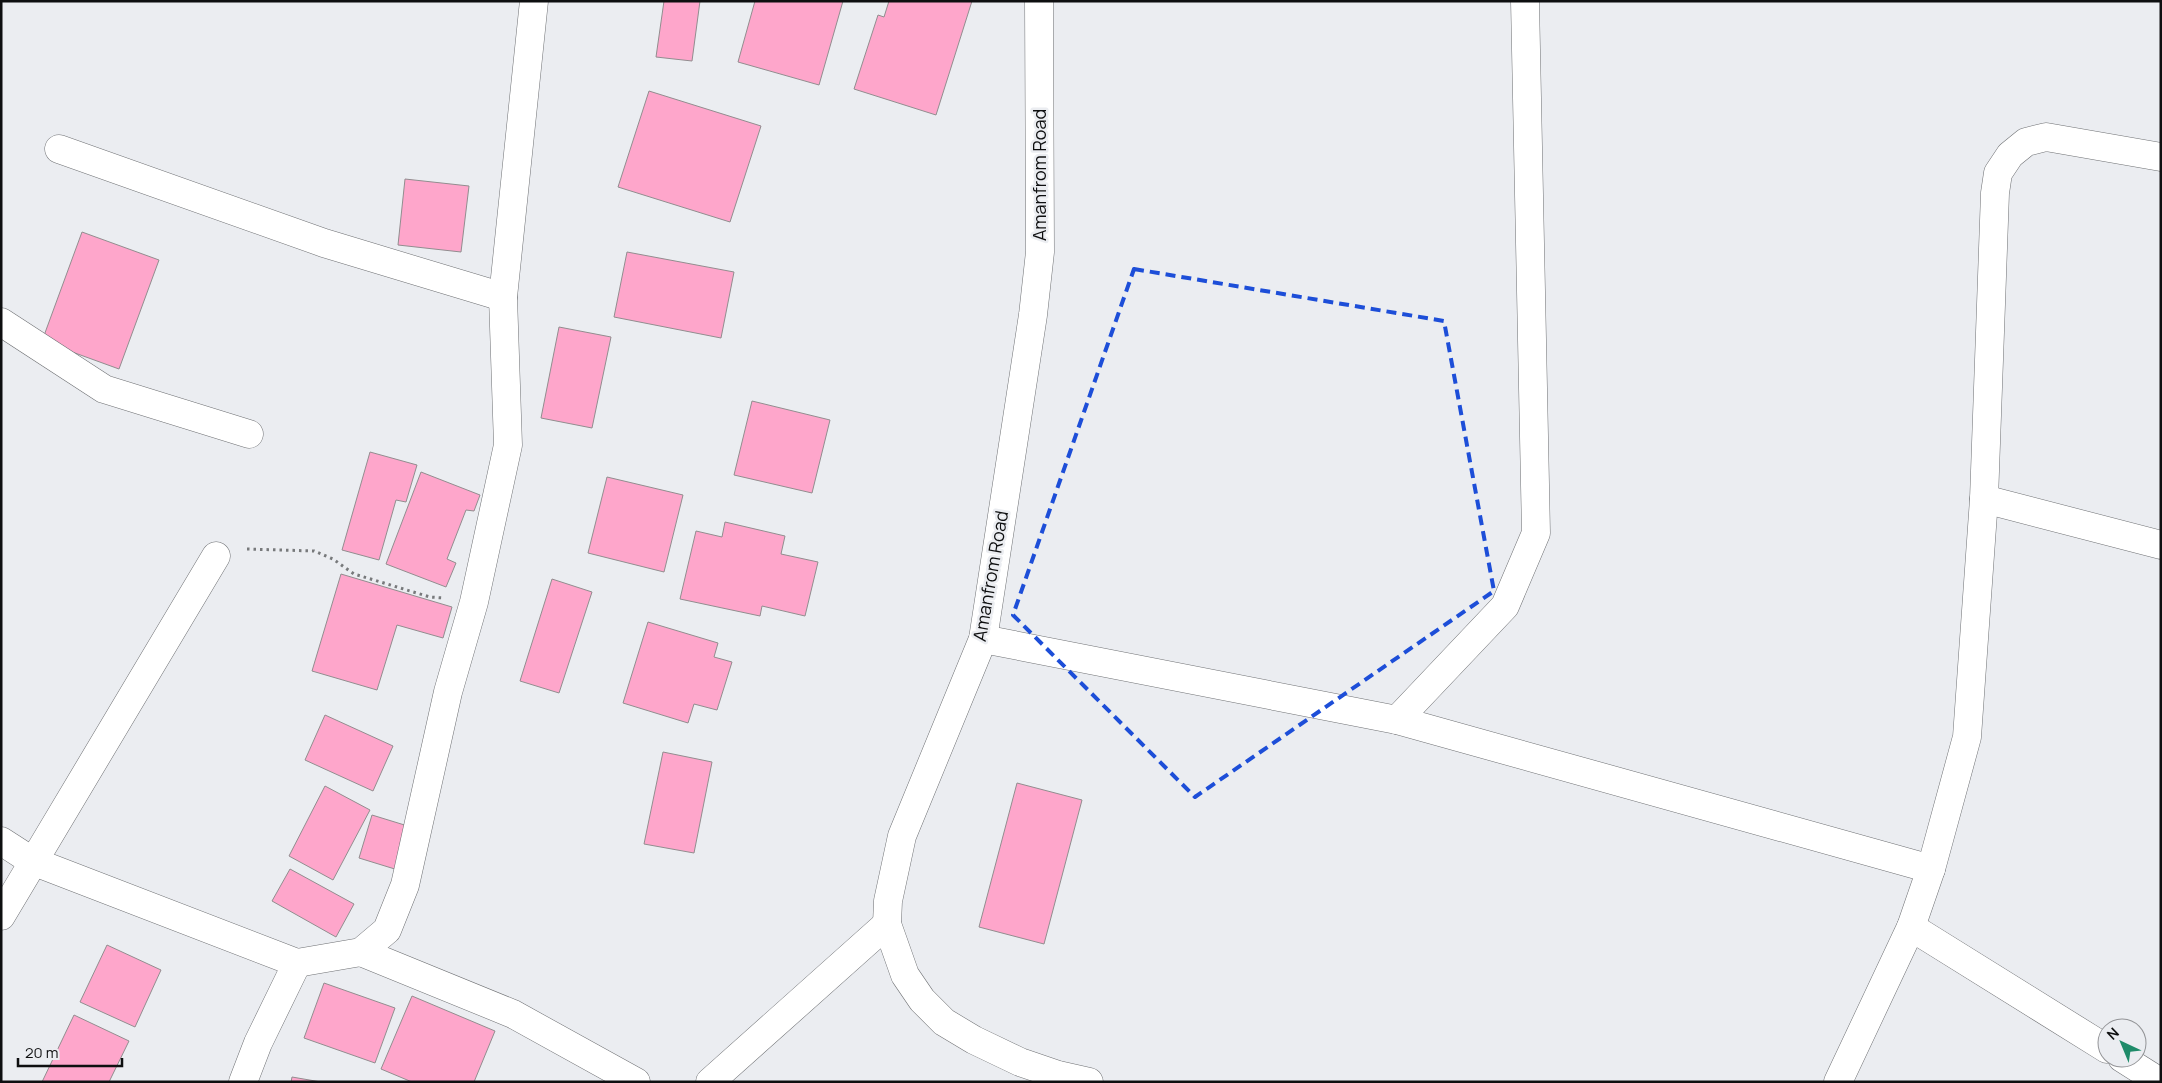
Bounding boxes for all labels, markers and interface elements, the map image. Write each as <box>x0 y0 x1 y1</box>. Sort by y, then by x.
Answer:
street label: Amanfrom Road <box>1027 109 1051 241</box>
street label: Amanfrom Road <box>967 509 1013 643</box>
north arrow <box>2097 1018 2147 1068</box>
text: N <box>2102 1023 2123 1044</box>
scale bar <box>18 1036 121 1068</box>
text: 20 m <box>25 1042 58 1063</box>

